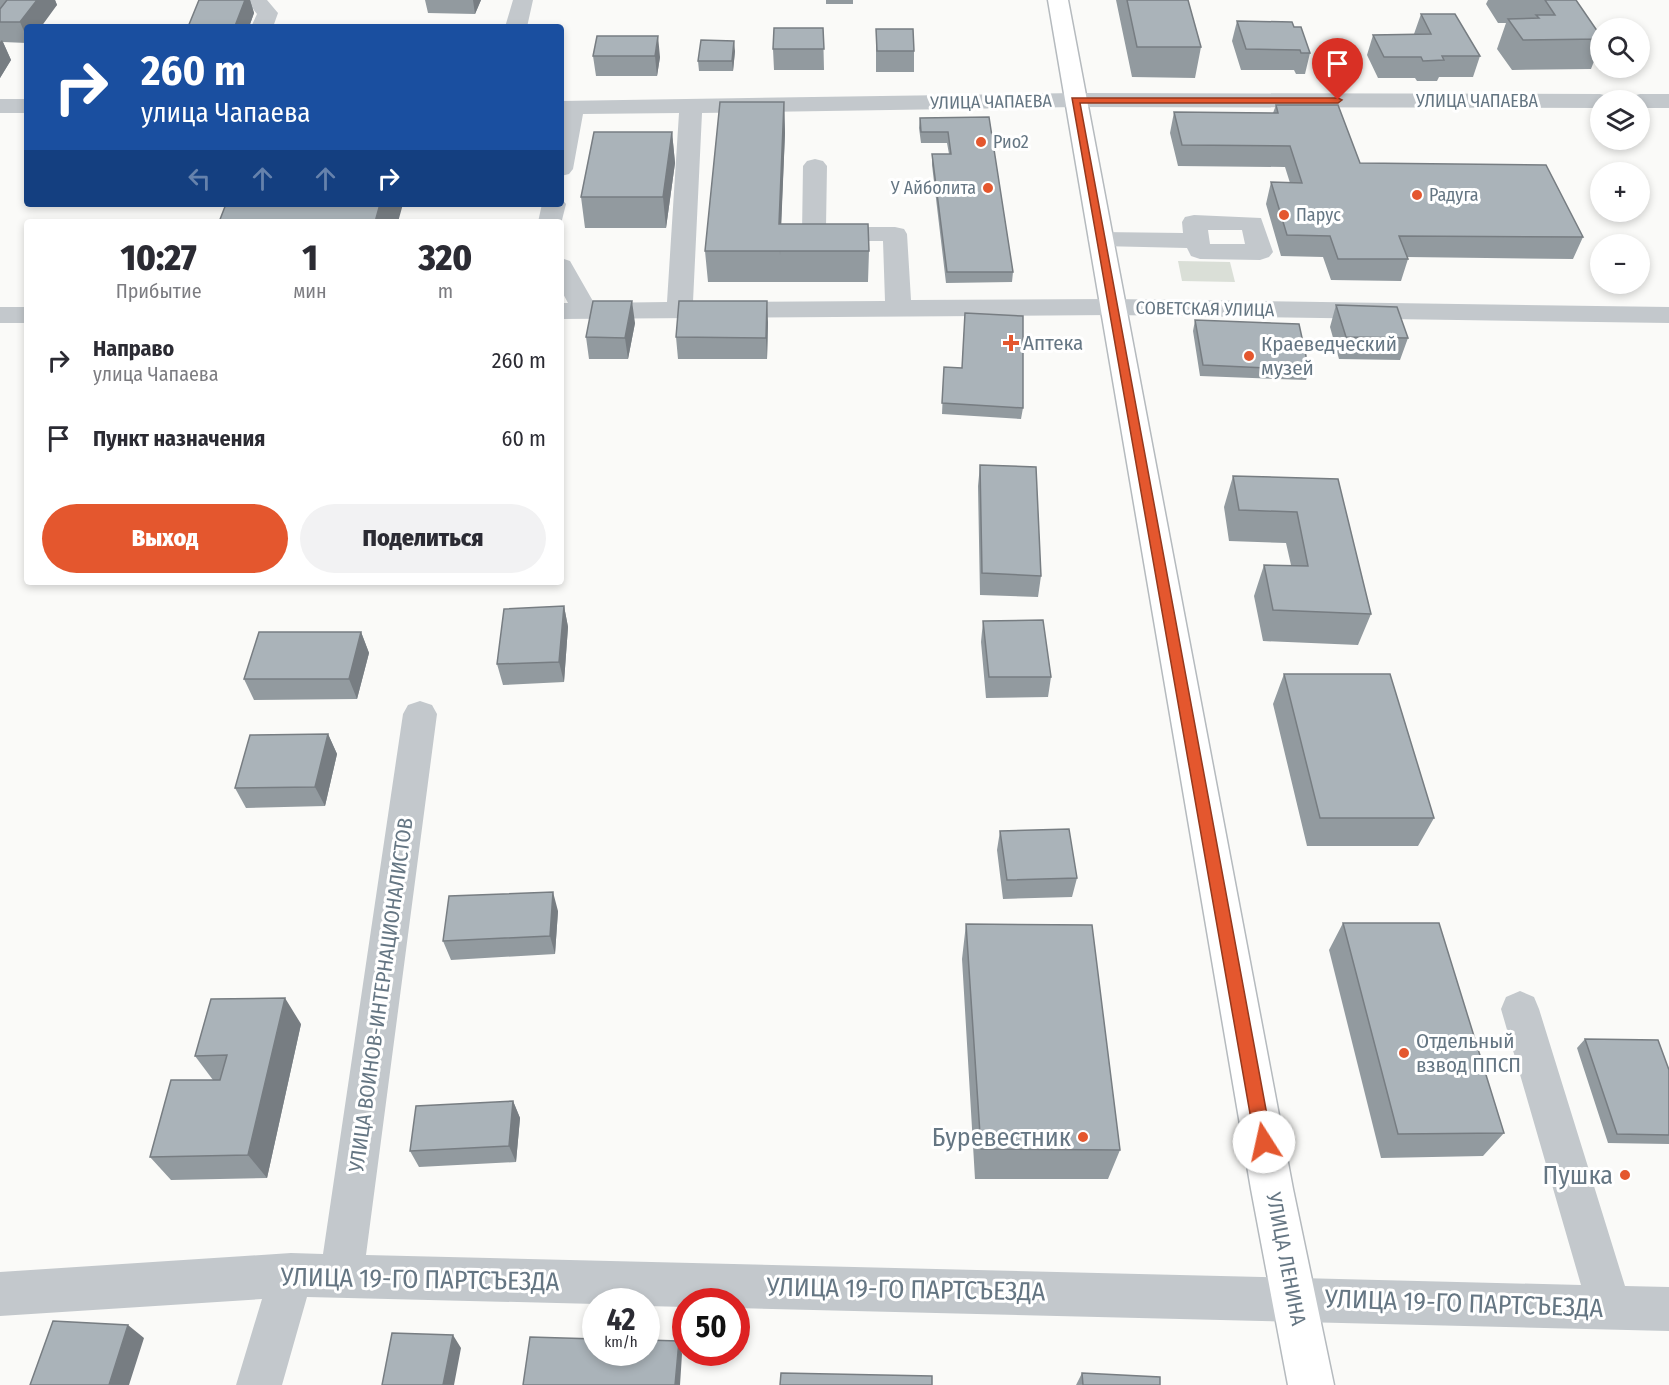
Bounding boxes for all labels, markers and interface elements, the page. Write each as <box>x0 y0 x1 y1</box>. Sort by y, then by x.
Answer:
map controls <box>1590 18 1650 294</box>
button: search <box>1590 18 1650 78</box>
pin <box>1312 38 1363 100</box>
text: 260 m <box>141 46 246 96</box>
icon: arrive <box>1321 47 1354 80</box>
icon: right <box>42 48 120 126</box>
street label: УЛИЦА ЧАПАЕВА <box>929 90 1053 114</box>
street label: УЛИЦА ЧАПАЕВА <box>1415 90 1538 112</box>
button: layers <box>1590 90 1650 150</box>
text: улица Чапаева <box>141 97 310 129</box>
place label: Рио2 <box>993 131 1029 153</box>
marker: Рио2 <box>974 135 988 149</box>
icon: left <box>183 162 216 195</box>
icon: ahead <box>246 162 279 195</box>
icon: ahead <box>309 162 342 195</box>
icon: right <box>372 162 405 195</box>
button: + <box>1590 162 1650 222</box>
place label: У Айболита <box>890 177 976 199</box>
marker: У Айболита <box>981 181 995 195</box>
place label: Радуга <box>1429 184 1479 206</box>
marker: Радуга <box>1410 188 1424 202</box>
place label: Парус <box>1296 204 1341 226</box>
marker: Парус <box>1277 208 1291 222</box>
button: − <box>1590 234 1650 294</box>
text: 10:27 <box>121 236 197 280</box>
text: 1 <box>302 236 318 280</box>
text: 320 <box>418 236 472 280</box>
text: Прибытие <box>116 279 202 303</box>
text: мин <box>293 279 327 303</box>
text: m <box>438 279 453 303</box>
street label: СОВЕТСКАЯ УЛИЦА <box>1136 297 1275 321</box>
place label: Аптека <box>1023 330 1083 356</box>
place label: Краеведческий музей <box>1261 331 1397 381</box>
text: Направо <box>93 335 174 362</box>
marker: Аптека <box>1004 336 1018 350</box>
icon: right <box>42 344 75 377</box>
text: 260 m <box>492 347 546 374</box>
marker: Краеведческий музей <box>1242 349 1256 363</box>
text: улица Чапаева <box>93 362 219 386</box>
icon: arrive <box>42 422 75 455</box>
text: Пункт назначения <box>93 425 265 452</box>
text: 60 m <box>502 425 546 452</box>
button: Выход <box>42 504 288 573</box>
button: Поделиться <box>300 504 546 573</box>
street label: УЛИЦА ВОИНОВ-ИНТЕРНАЦИОНАЛИСТОВ <box>343 816 419 1175</box>
place label: Отдельный взвод ППСП <box>1416 1028 1521 1078</box>
marker: Отдельный взвод ППСП <box>1397 1046 1411 1060</box>
position arrow <box>1232 1110 1296 1174</box>
place label: Буревестник <box>932 1122 1071 1153</box>
marker: Буревестник <box>1076 1130 1090 1144</box>
place label: Пушка <box>1543 1160 1613 1191</box>
marker: Пушка <box>1618 1168 1632 1182</box>
street label: УЛИЦА ЛЕНИНА <box>1260 1189 1312 1328</box>
street label: УЛИЦА 19-ГО ПАРТСЪЕЗДА <box>279 1262 560 1297</box>
street label: УЛИЦА 19-ГО ПАРТСЪЕЗДА <box>765 1272 1046 1307</box>
street label: УЛИЦА 19-ГО ПАРТСЪЕЗДА <box>1323 1283 1604 1324</box>
speed limit sign: 50 <box>672 1288 750 1366</box>
text: 42 <box>607 1302 635 1338</box>
text: km/h <box>604 1333 638 1351</box>

